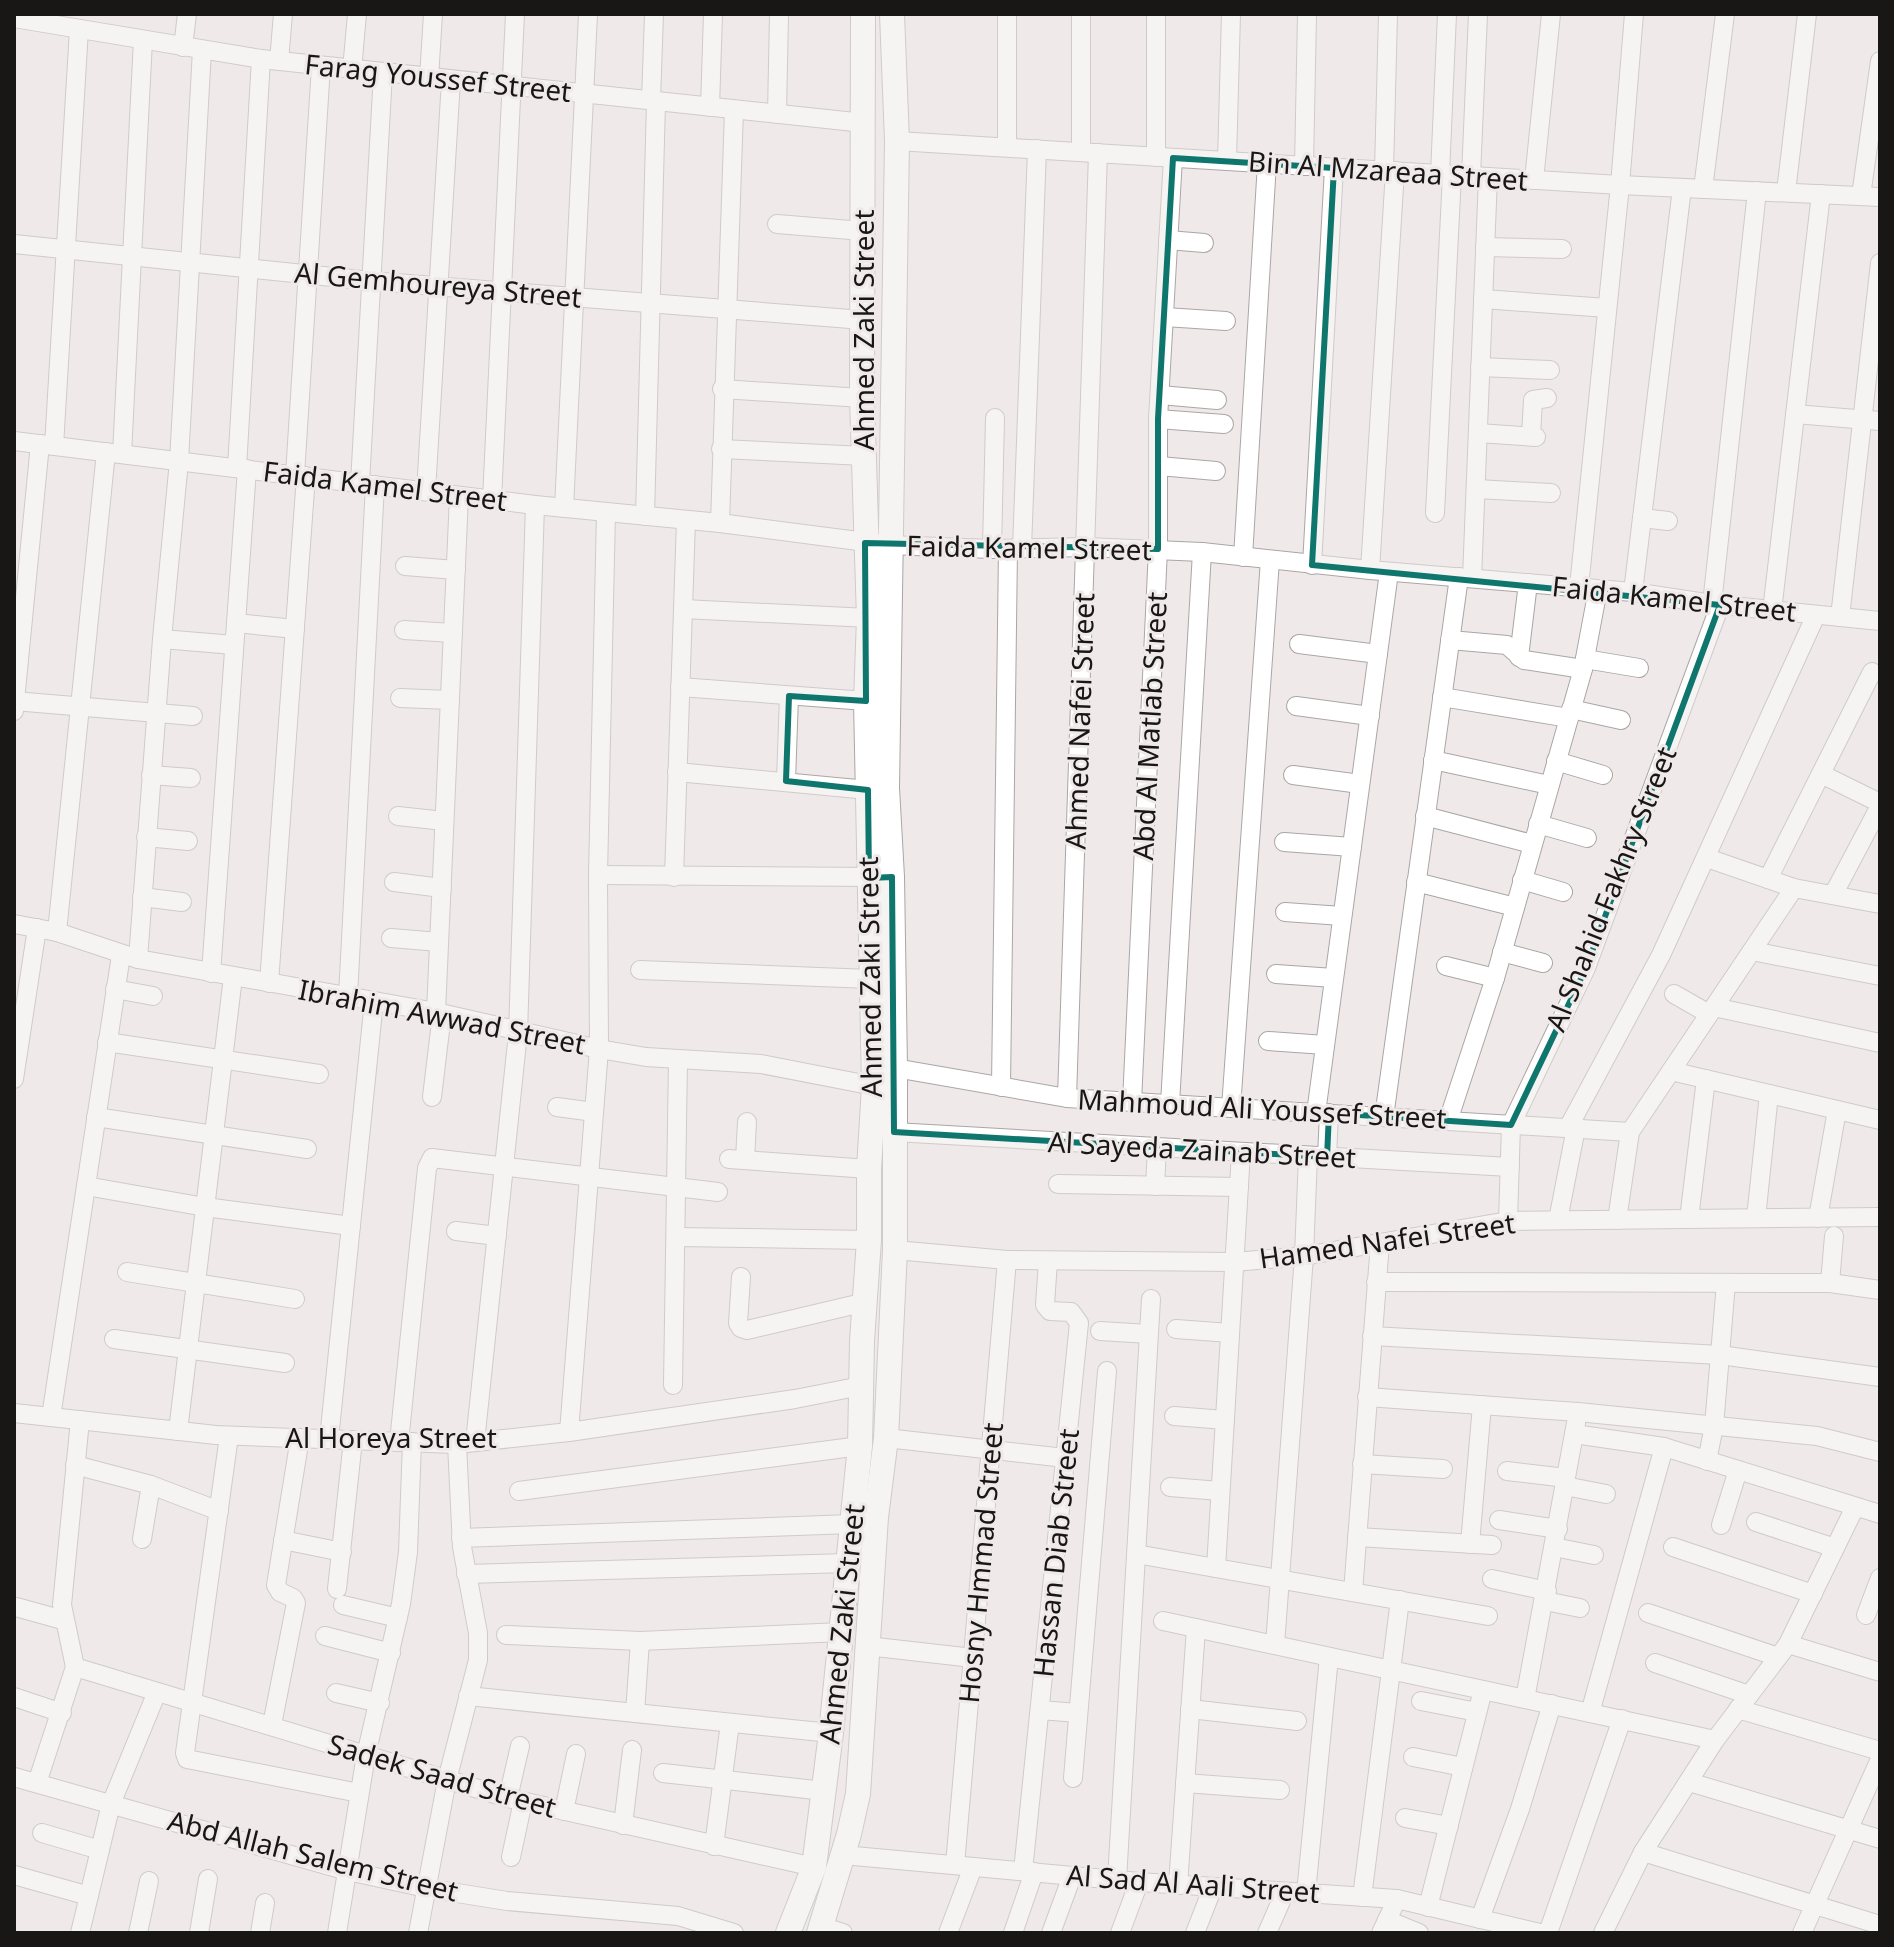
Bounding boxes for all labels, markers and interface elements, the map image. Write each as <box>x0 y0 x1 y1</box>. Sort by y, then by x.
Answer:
street label: Farag Youssef Street <box>303 44 573 110</box>
street label: Bin Al Mzareaa Street <box>1247 141 1529 199</box>
street label: Ahmed Zaki Street <box>844 209 882 451</box>
street label: Al Gemhoureya Street <box>293 253 583 315</box>
street label: Faida Kamel Street <box>261 451 509 519</box>
street label: Faida Kamel Street <box>906 526 1152 568</box>
street label: Faida Kamel Street <box>1550 566 1798 630</box>
street label: Abd Al Matlab Street <box>1123 591 1175 861</box>
street label: Ahmed Nafei Street <box>1056 592 1102 850</box>
street label: Al Shahid Fakhry Street <box>1536 741 1685 1036</box>
street label: Ahmed Zaki Street <box>848 856 890 1098</box>
street label: Ibrahim Awwad Street <box>295 970 589 1063</box>
street label: Mahmoud Ali Youssef Street <box>1077 1079 1447 1137</box>
street label: Al Sayeda Zainab Street <box>1047 1122 1357 1176</box>
street label: Hamed Nafei Street <box>1256 1203 1517 1277</box>
street label: Al Horeya Street <box>285 1418 497 1456</box>
street label: Hosny Hmmad Street <box>949 1421 1011 1705</box>
street label: Hassan Diab Street <box>1023 1427 1087 1679</box>
street label: Ahmed Zaki Street <box>810 1502 872 1746</box>
street label: Sadek Saad Street <box>324 1724 561 1826</box>
street label: Abd Allah Salem Street <box>164 1801 462 1910</box>
street label: Al Sad Al Aali Street <box>1065 1855 1321 1911</box>

